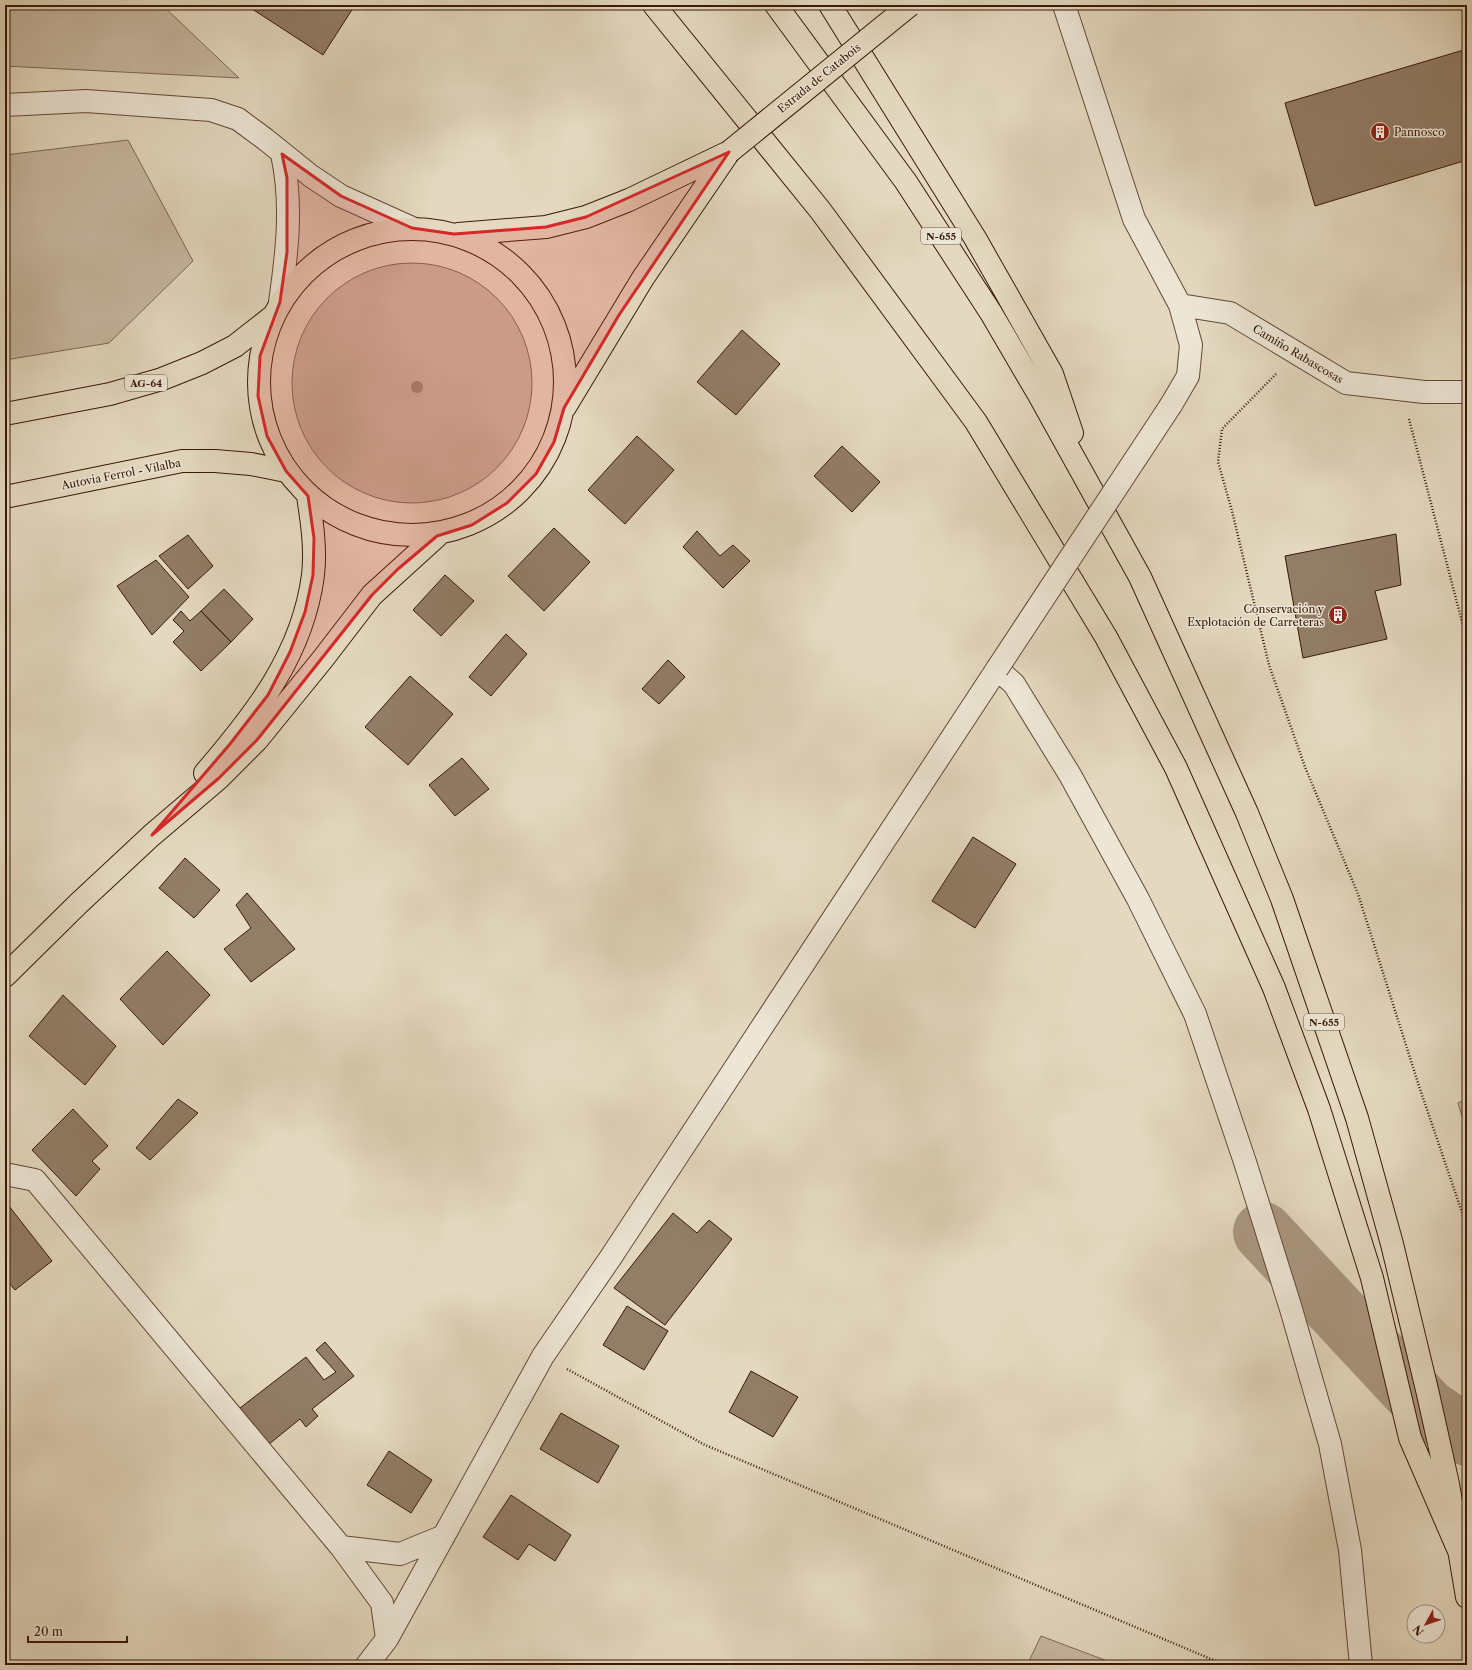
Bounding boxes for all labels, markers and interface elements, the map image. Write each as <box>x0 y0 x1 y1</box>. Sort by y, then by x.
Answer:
street label: Estrada de Catabois <box>775 40 864 116</box>
building icon: Pannosco <box>1369 121 1391 143</box>
place label: Pannosco <box>1394 125 1445 139</box>
road number: N-655 <box>921 228 961 244</box>
street label: Camiño Rabascosas <box>1250 321 1346 387</box>
road number: AG-64 <box>125 375 167 391</box>
street label: Autovía Ferrol - Vilalba <box>59 455 182 493</box>
place label: Conservación y Explotación de Carreteras <box>1187 602 1325 629</box>
building icon: Conservación y Explotación de Carreteras <box>1327 604 1349 626</box>
road number: N-655 <box>1304 1014 1344 1030</box>
north arrow <box>1406 1604 1446 1644</box>
scale bar <box>28 1618 127 1644</box>
text: N <box>1410 1622 1427 1639</box>
text: 20 m <box>34 1624 63 1639</box>

